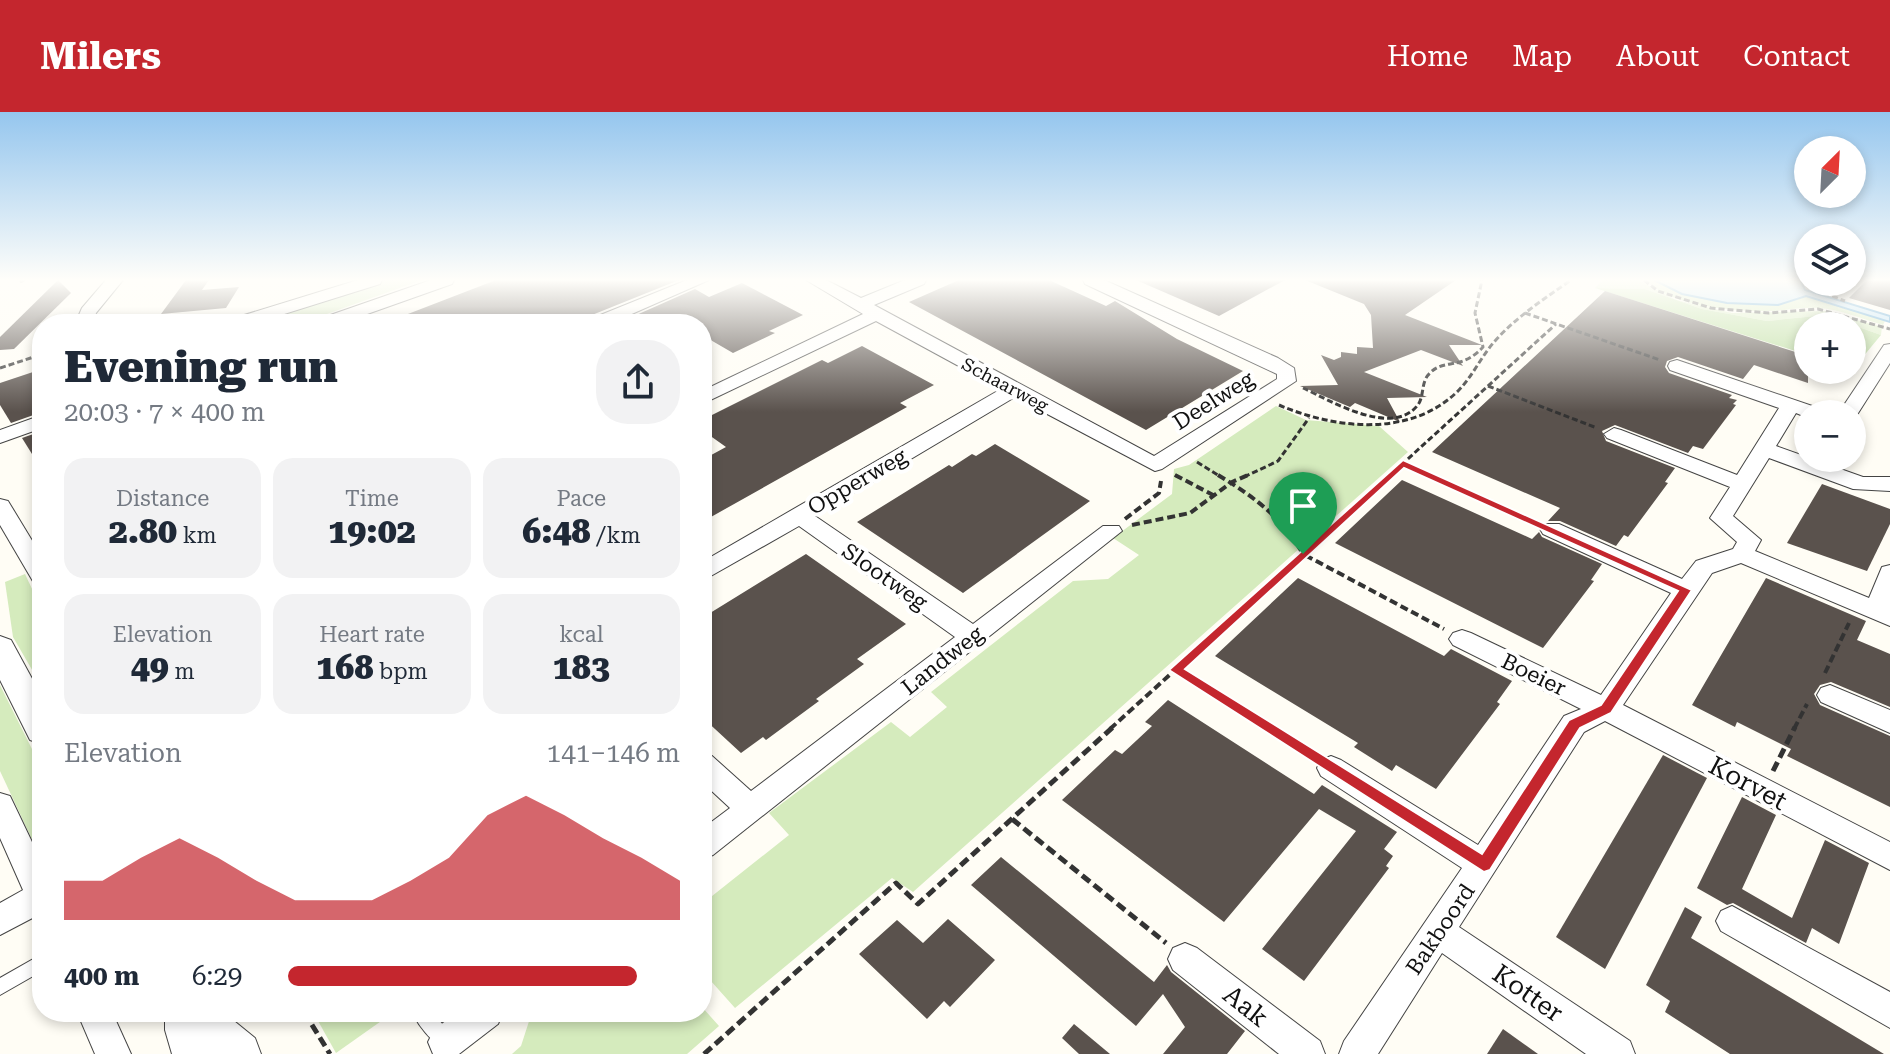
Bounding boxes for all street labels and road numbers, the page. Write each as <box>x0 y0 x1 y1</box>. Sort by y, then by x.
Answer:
street label: Schaarweg <box>958 353 1053 416</box>
street label: Deelweg <box>1168 366 1259 435</box>
street label: Opperweg <box>803 443 912 520</box>
street label: Slootweg <box>837 538 932 615</box>
street label: Landweg <box>897 621 988 700</box>
street label: Boeier <box>1497 648 1570 701</box>
street label: Korvet <box>1704 750 1792 816</box>
street label: Bakboord <box>1401 879 1480 979</box>
street label: Kotter <box>1487 958 1569 1028</box>
street label: Aak <box>1218 979 1274 1033</box>

